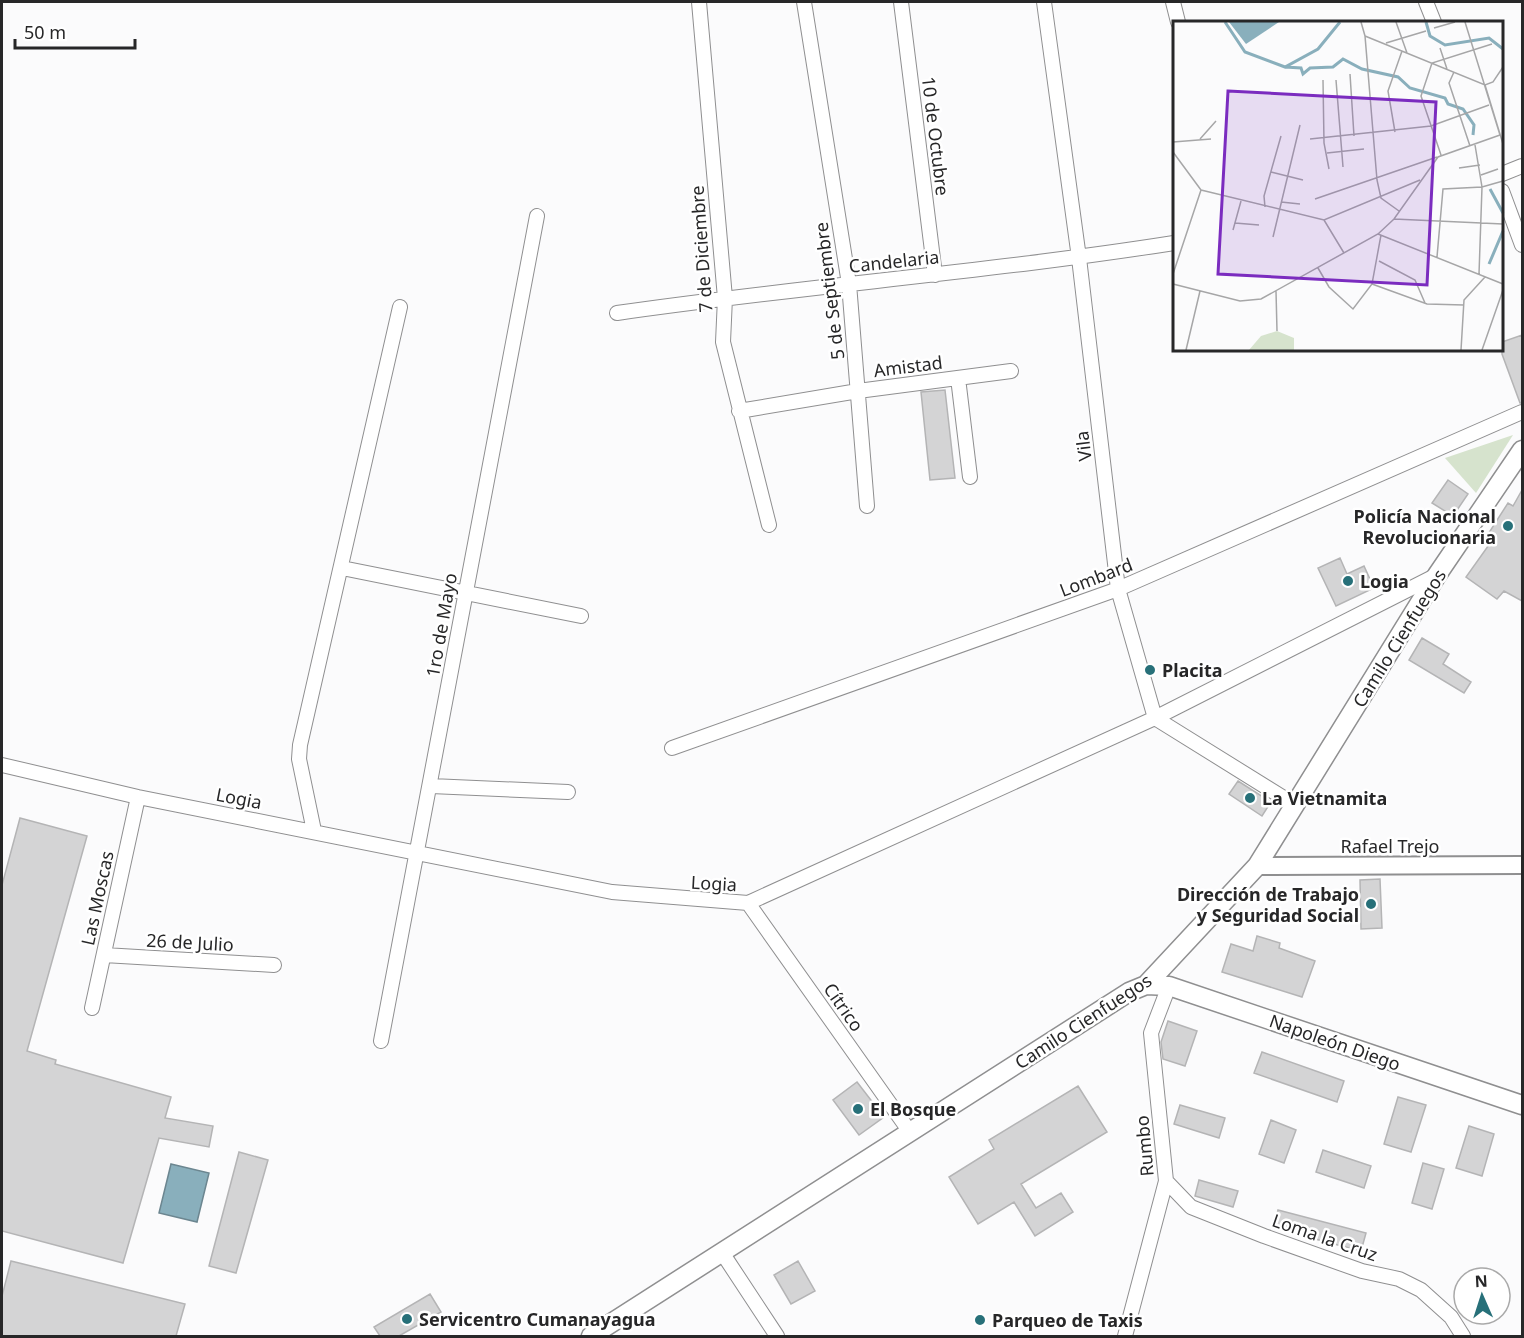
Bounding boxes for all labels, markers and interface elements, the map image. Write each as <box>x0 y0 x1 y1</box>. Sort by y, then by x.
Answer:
scale bar <box>15 12 135 50</box>
text: 50 m <box>24 20 66 44</box>
inset map <box>1173 21 1503 351</box>
street label: 10 de Octubre <box>917 75 955 197</box>
street label: 7 de Diciembre <box>685 185 717 313</box>
street label: 5 de Septiembre <box>809 221 849 361</box>
street label: Candelaria <box>848 244 940 278</box>
street label: Amistad <box>872 350 944 382</box>
street label: Vila <box>1069 430 1097 462</box>
place label: Policía Nacional Revolucionaria <box>1354 504 1496 549</box>
marker: Policía Nacional Revolucionaria <box>1501 519 1515 533</box>
street label: Lombard <box>1056 552 1136 602</box>
street label: Camilo Cienfuegos <box>1347 564 1451 712</box>
place label: Logia <box>1360 569 1409 593</box>
street label: 1ro de Mayo <box>420 571 462 679</box>
marker: Logia <box>1341 574 1355 588</box>
place label: Placita <box>1162 658 1223 682</box>
marker: Placita <box>1143 663 1157 677</box>
street label: Logia <box>214 782 264 814</box>
place label: La Vietnamita <box>1262 786 1387 810</box>
marker: La Vietnamita <box>1243 791 1257 805</box>
street label: Rafael Trejo <box>1341 834 1439 858</box>
street label: Las Moscas <box>75 849 119 947</box>
street label: Logia <box>690 870 738 896</box>
place label: Dirección de Trabajo y Seguridad Social <box>1177 882 1359 927</box>
marker: Dirección de Trabajo y Seguridad Social <box>1364 897 1378 911</box>
street label: 26 de Julio <box>146 928 234 956</box>
street label: Camilo Cienfuegos <box>1010 968 1156 1074</box>
street label: Cítrico <box>819 978 869 1036</box>
street label: Napoleón Diego <box>1266 1008 1404 1076</box>
place label: El Bosque <box>870 1097 956 1121</box>
marker: El Bosque <box>851 1102 865 1116</box>
street label: Rumbo <box>1129 1115 1159 1177</box>
street label: Loma la Cruz <box>1269 1208 1381 1266</box>
north arrow <box>1452 1266 1512 1326</box>
text: N <box>1474 1270 1488 1292</box>
place label: Servicentro Cumanayagua <box>419 1307 656 1331</box>
place label: Parqueo de Taxis <box>992 1308 1143 1332</box>
marker: Servicentro Cumanayagua <box>400 1312 414 1326</box>
marker: Parqueo de Taxis <box>973 1313 987 1327</box>

